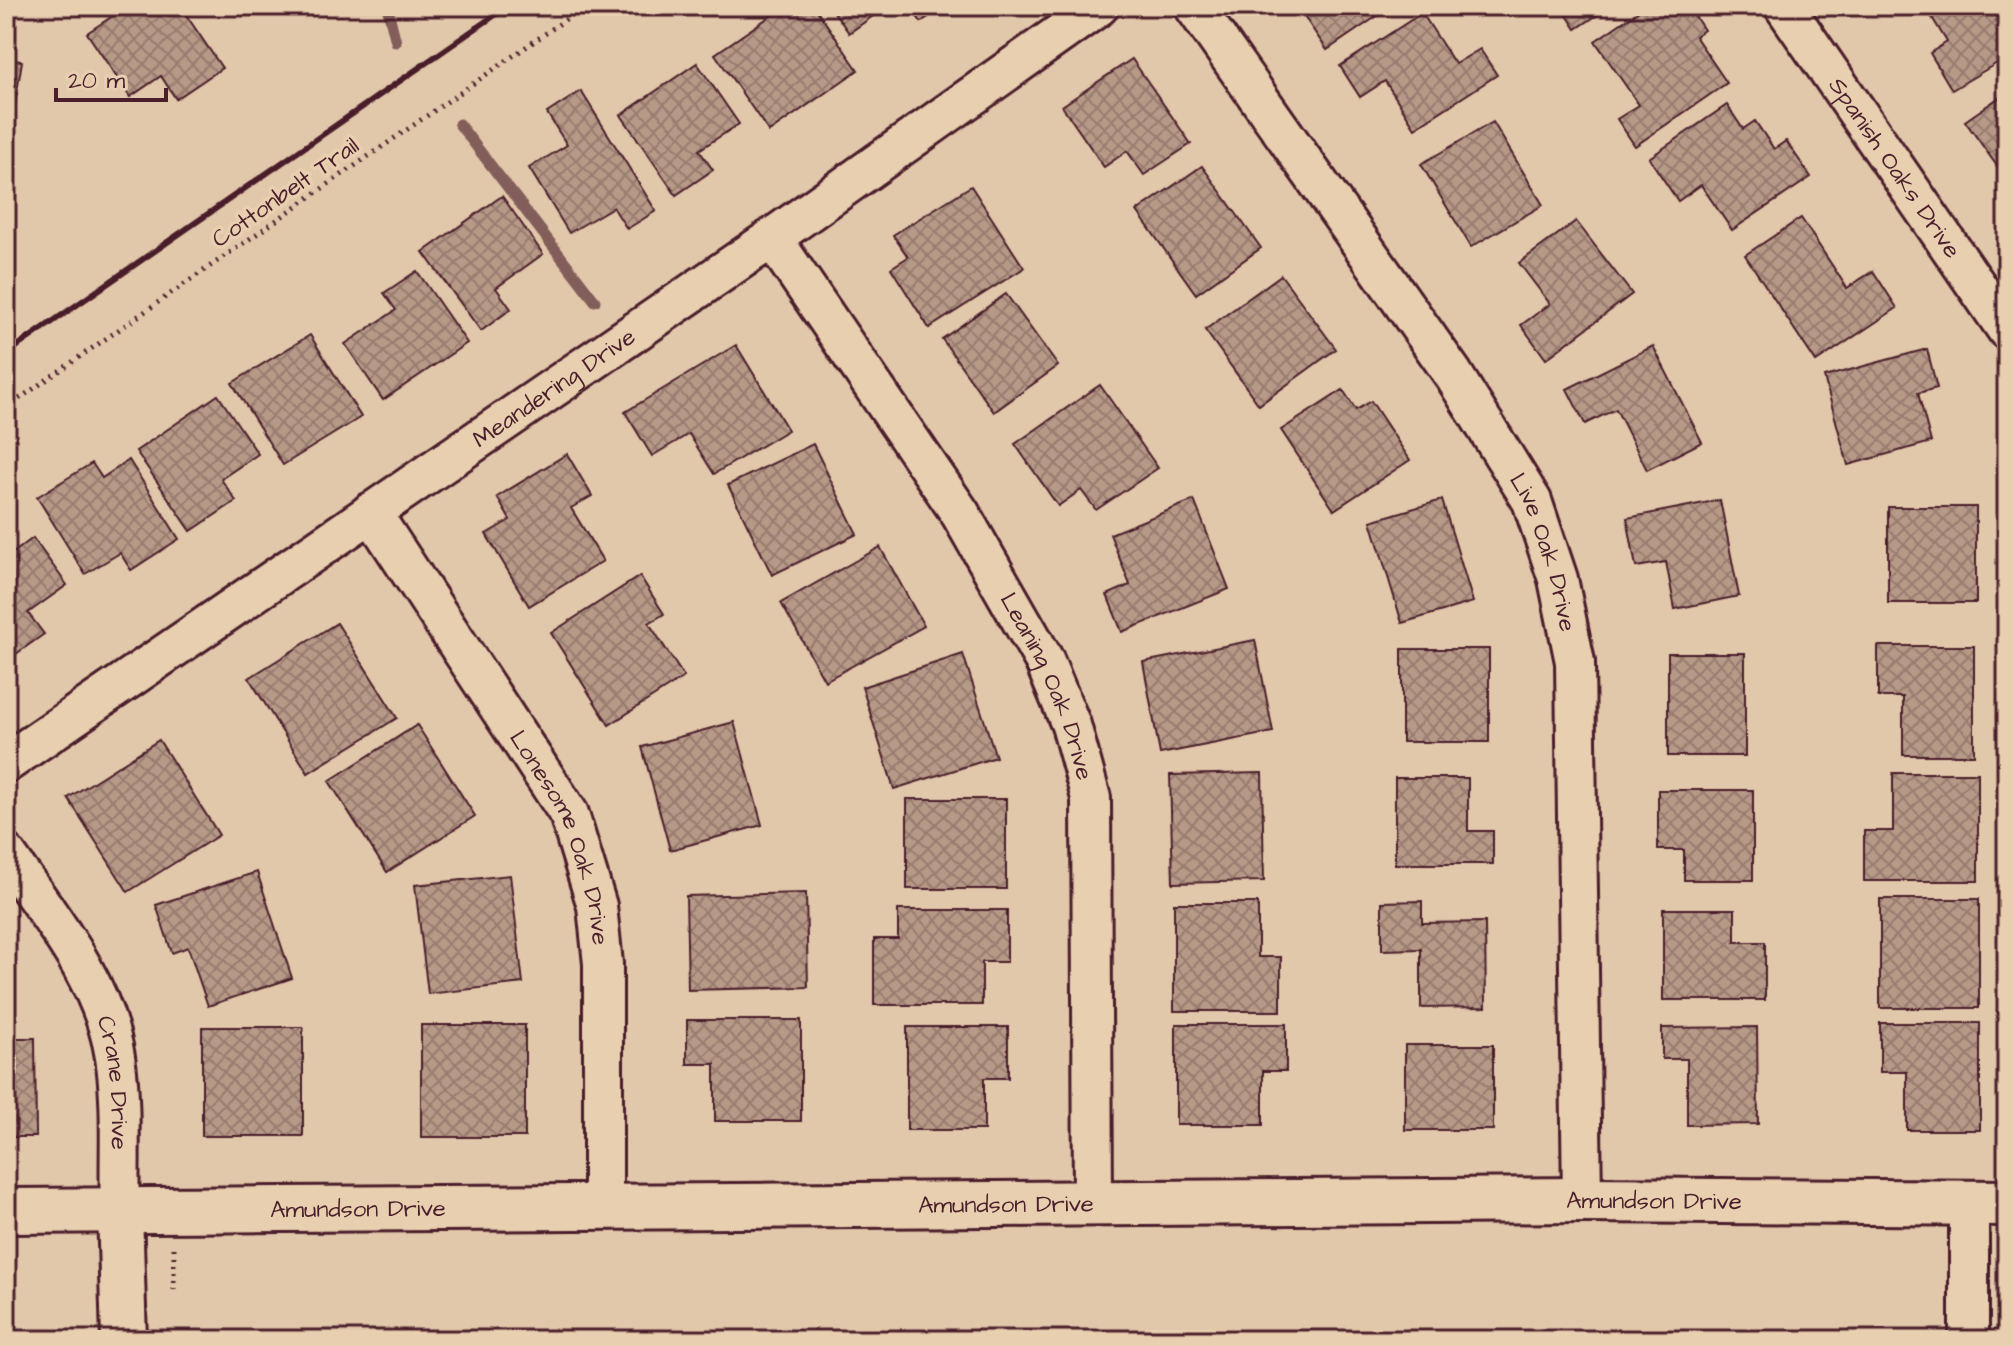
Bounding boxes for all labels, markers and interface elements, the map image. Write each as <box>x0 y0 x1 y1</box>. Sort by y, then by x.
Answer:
scale bar <box>56 52 166 102</box>
text: 20 m <box>68 64 125 98</box>
street label: Spanish Oaks Drive <box>1820 71 1969 265</box>
street label: Cottonbelt Trail <box>205 129 366 256</box>
street label: Meandering Drive <box>466 320 643 456</box>
street label: Live Oak Drive <box>1501 467 1584 635</box>
street label: Leaning Oak Drive <box>991 587 1101 784</box>
street label: Lonesome Oak Drive <box>501 724 617 947</box>
street label: Crane Drive <box>88 1011 136 1150</box>
street label: Amundson Drive <box>1566 1184 1742 1219</box>
street label: Amundson Drive <box>918 1187 1094 1223</box>
street label: Amundson Drive <box>270 1192 446 1227</box>

